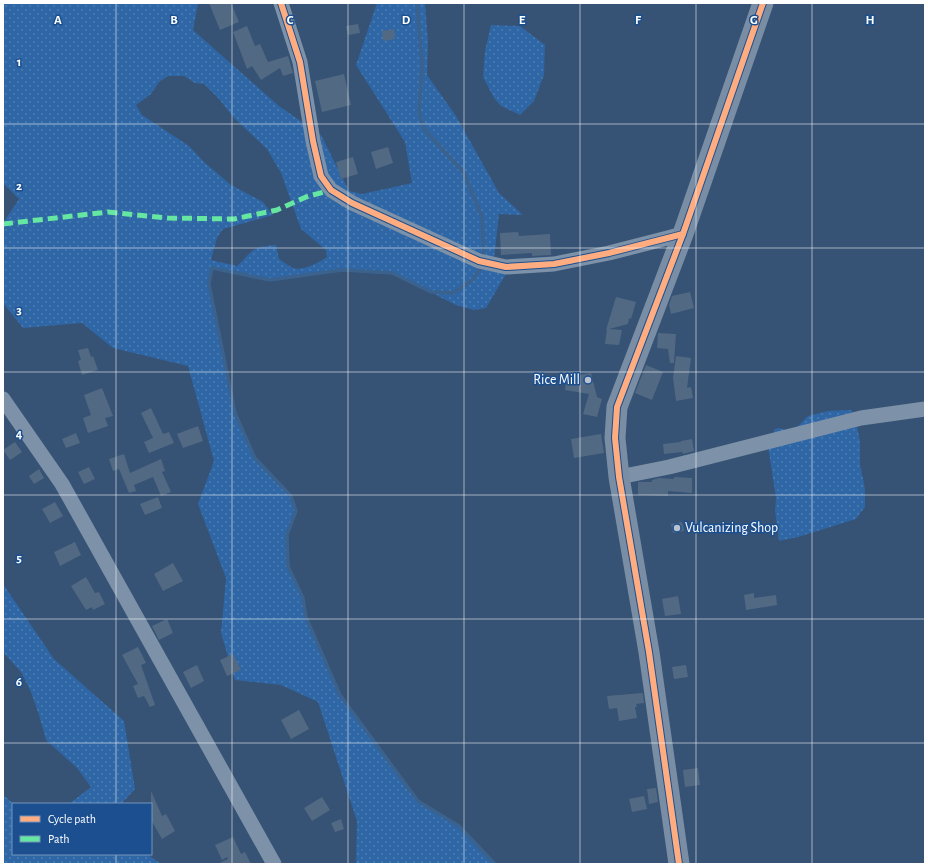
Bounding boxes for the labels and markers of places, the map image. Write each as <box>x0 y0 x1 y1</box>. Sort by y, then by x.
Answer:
place label: Rice Mill <box>533 373 580 387</box>
marker: Rice Mill <box>583 375 593 385</box>
place label: Vulcanizing Shop <box>685 521 778 535</box>
marker: Vulcanizing Shop <box>672 523 682 533</box>

